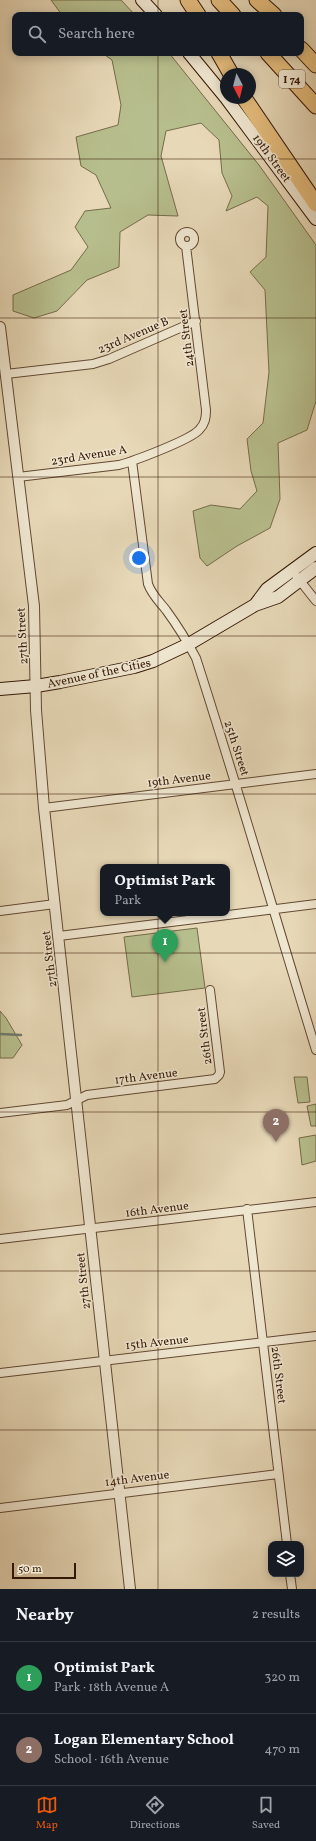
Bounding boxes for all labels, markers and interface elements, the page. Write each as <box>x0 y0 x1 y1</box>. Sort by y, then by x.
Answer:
search box <box>12 12 304 56</box>
icon: search <box>26 23 48 45</box>
text: Search here <box>58 24 135 45</box>
north arrow <box>220 68 256 104</box>
road number: I 74 <box>279 70 305 88</box>
street label: 19th Street <box>248 131 294 186</box>
street label: 24th Street <box>175 308 198 368</box>
street label: 23rd Avenue B <box>95 314 171 358</box>
street label: 23rd Avenue A <box>50 442 129 470</box>
your location <box>129 548 149 568</box>
street label: 27th Street <box>14 607 32 665</box>
street label: Avenue of the Cities <box>46 655 152 693</box>
street label: 25th Street <box>220 719 253 778</box>
street label: 19th Avenue <box>146 768 212 792</box>
popup <box>100 864 230 916</box>
text: Optimist Park <box>115 871 215 892</box>
text: Park <box>115 892 141 910</box>
pin: 1 <box>152 929 178 962</box>
street label: 27th Street <box>39 930 61 988</box>
street label: 26th Street <box>194 1006 216 1066</box>
street label: 17th Avenue <box>114 1065 179 1089</box>
pin: 2 <box>263 1109 289 1142</box>
street label: 16th Avenue <box>125 1198 190 1222</box>
street label: 27th Street <box>73 1252 95 1310</box>
street label: 15th Avenue <box>125 1332 190 1354</box>
street label: 26th Street <box>267 1345 289 1405</box>
street label: 14th Avenue <box>104 1467 171 1491</box>
map controls <box>268 1541 304 1577</box>
button: layers <box>268 1541 304 1577</box>
scale bar <box>12 1561 76 1580</box>
text: 50 m <box>18 1562 42 1577</box>
text: Nearby <box>16 1604 74 1627</box>
text: 2 results <box>252 1606 300 1624</box>
text: Optimist Park <box>54 1658 155 1679</box>
text: 1 <box>26 1669 32 1687</box>
text: 320 m <box>265 1669 300 1687</box>
text: Park · 18th Avenue A <box>54 1679 169 1697</box>
text: Logan Elementary School <box>54 1730 234 1751</box>
text: 2 <box>26 1741 32 1759</box>
text: 470 m <box>265 1741 300 1759</box>
text: School · 16th Avenue <box>54 1751 169 1769</box>
tab: Map <box>36 1794 58 1833</box>
tab: Directions <box>130 1794 180 1833</box>
tab: Saved <box>252 1794 280 1833</box>

